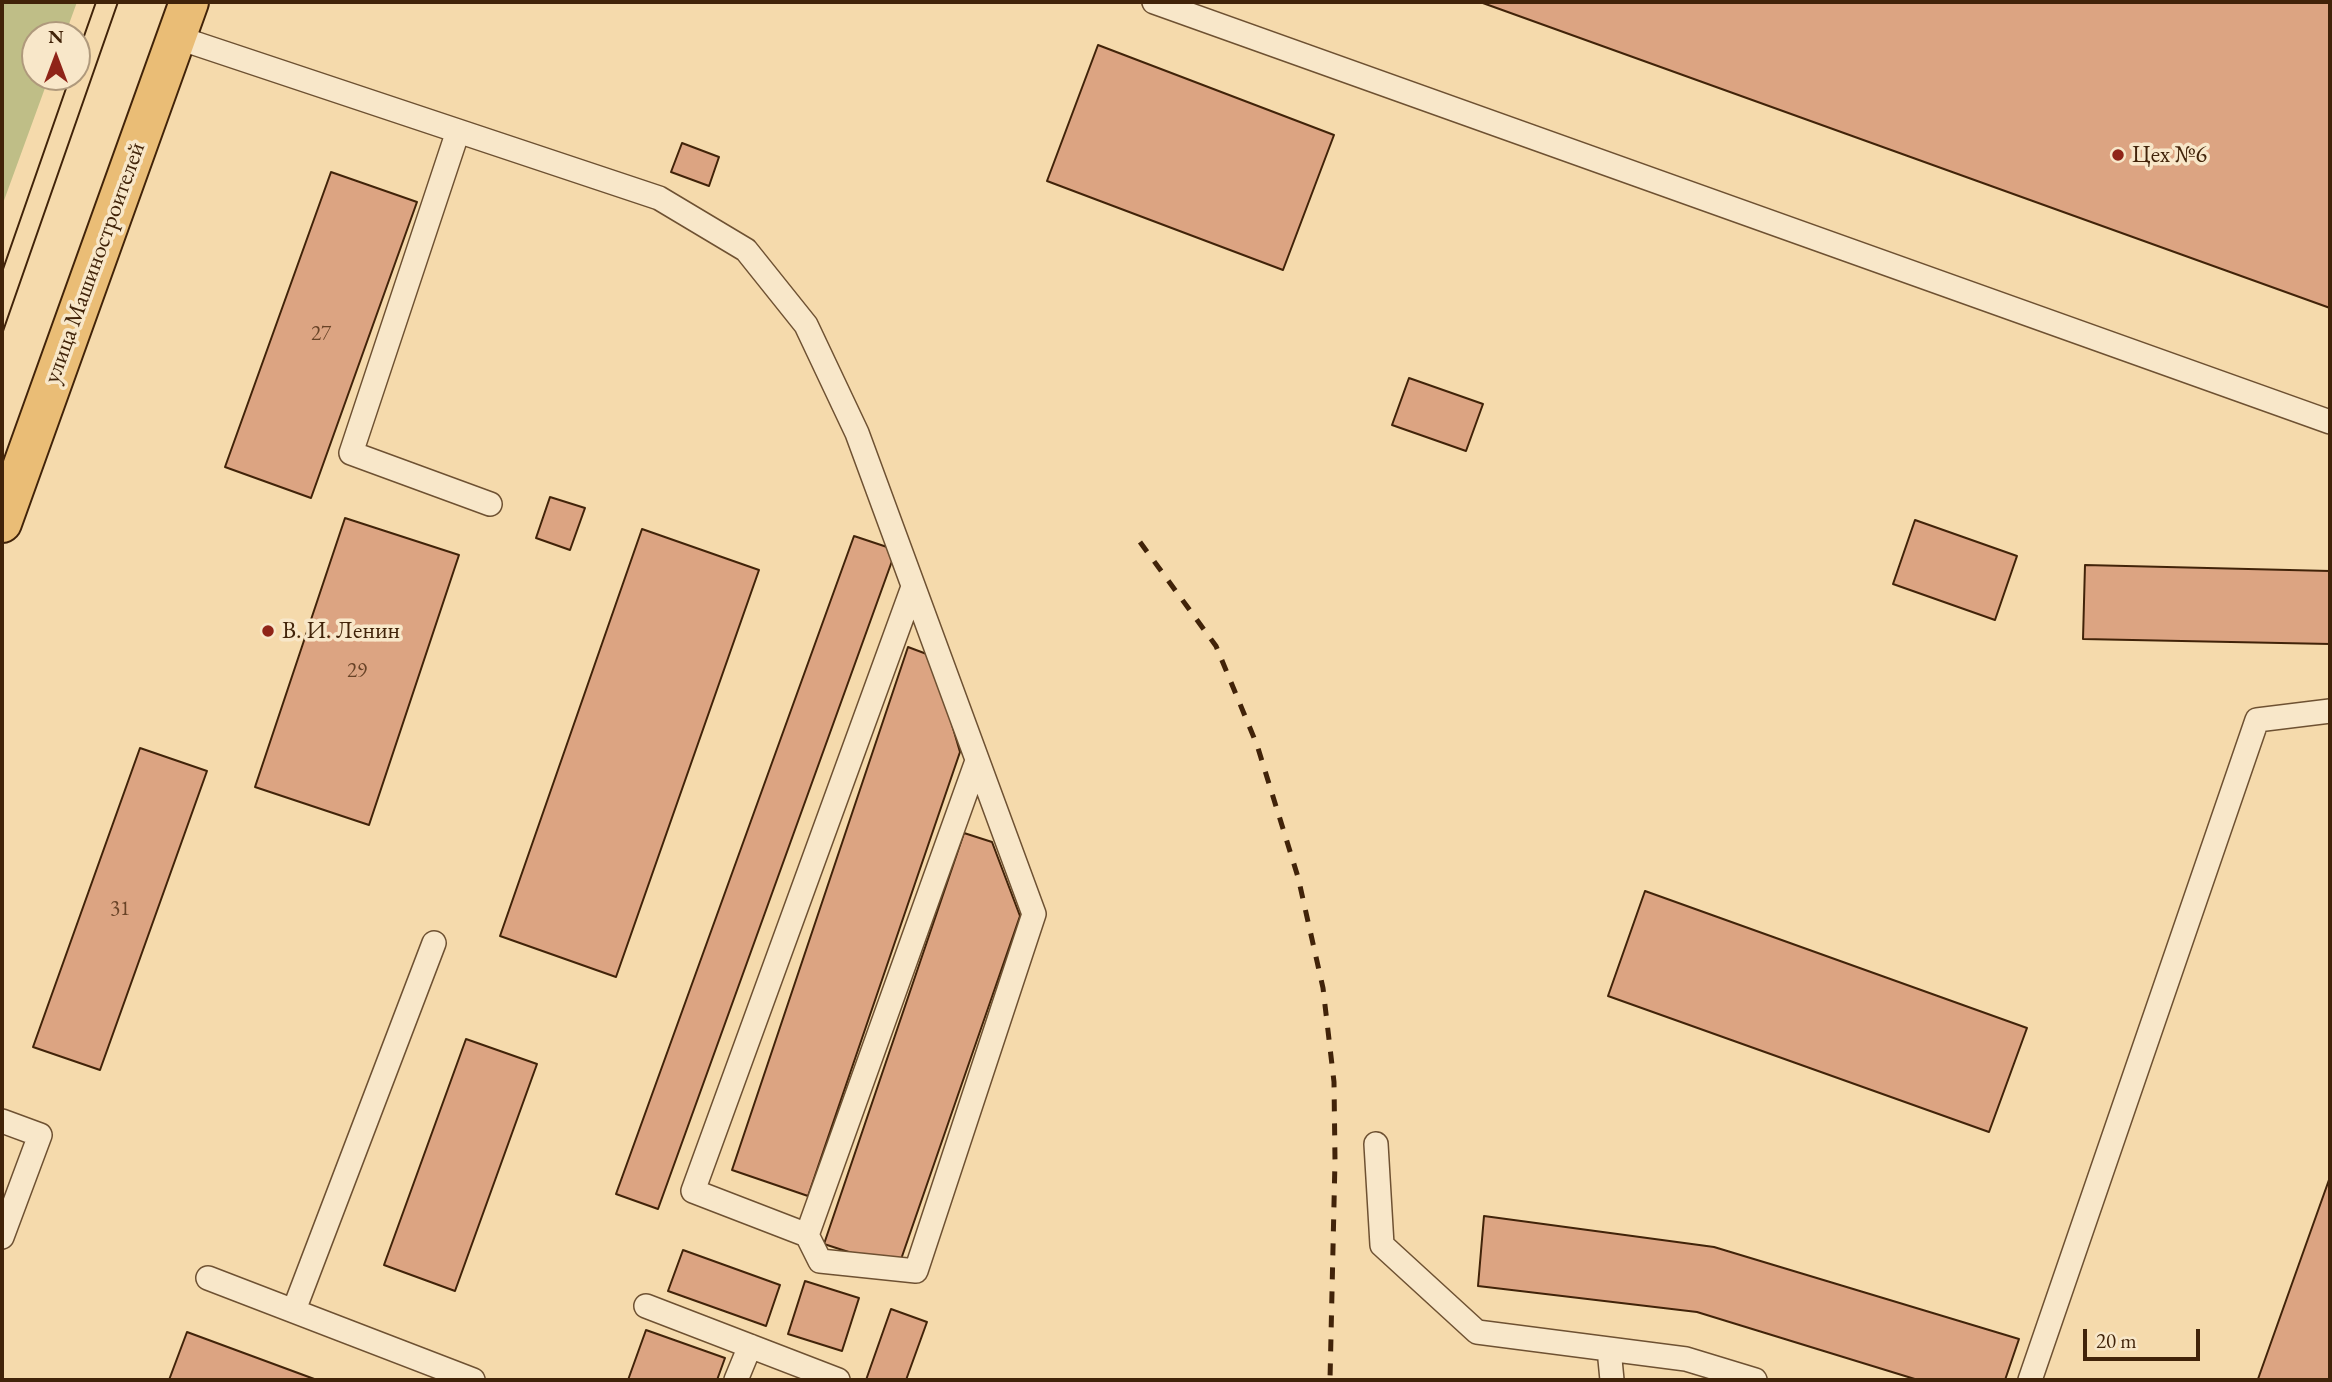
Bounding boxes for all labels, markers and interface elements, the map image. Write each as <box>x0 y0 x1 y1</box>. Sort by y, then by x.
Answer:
north arrow <box>21 21 91 91</box>
text: N <box>48 24 64 49</box>
street label: улица Машиностроителей <box>38 138 152 388</box>
place label: Цех №6 <box>2132 141 2207 169</box>
marker: Цех №6 <box>2110 147 2126 163</box>
house number: 27 <box>311 321 331 347</box>
place label: В. И. Ленин <box>282 617 400 645</box>
marker: В. И. Ленин <box>260 623 276 639</box>
house number: 29 <box>347 658 367 684</box>
house number: 31 <box>110 896 130 922</box>
scale bar <box>2087 1316 2204 1360</box>
text: 20 m <box>2096 1327 2137 1354</box>

